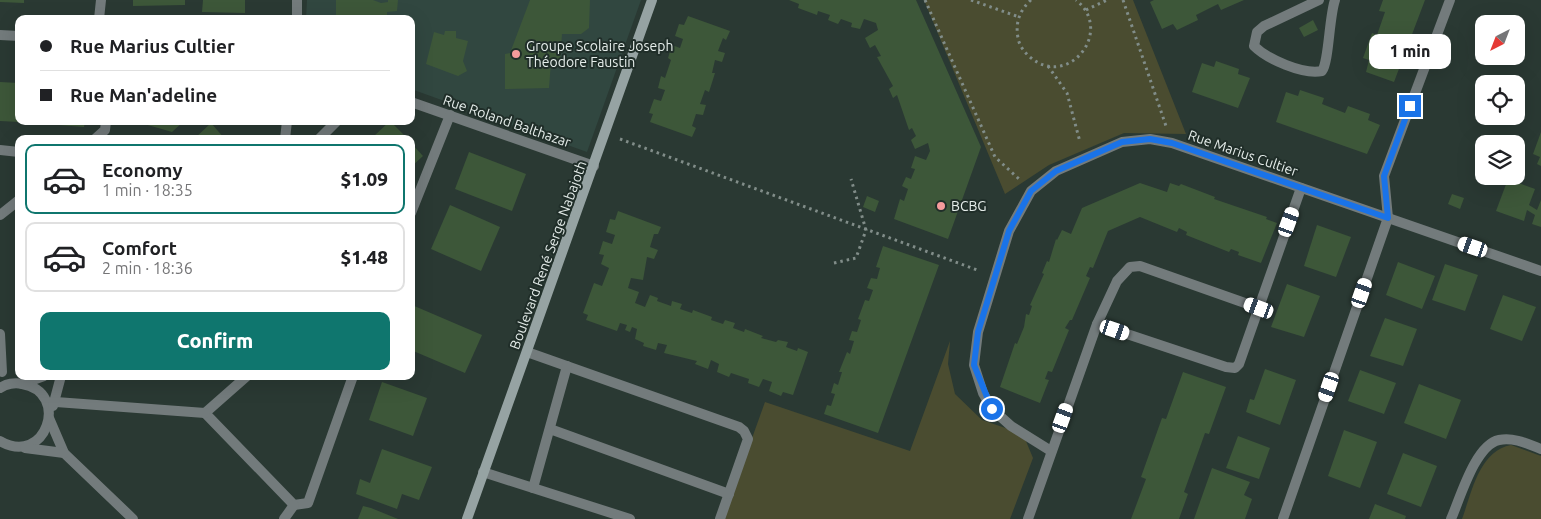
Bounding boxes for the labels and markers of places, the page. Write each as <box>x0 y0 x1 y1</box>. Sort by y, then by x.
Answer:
place label: Groupe Scolaire Joseph Théodore Faustin <box>526 38 673 70</box>
marker: Groupe Scolaire Joseph Théodore Faustin <box>510 48 522 60</box>
place label: BCBG <box>951 198 987 214</box>
marker: BCBG <box>935 200 947 212</box>

